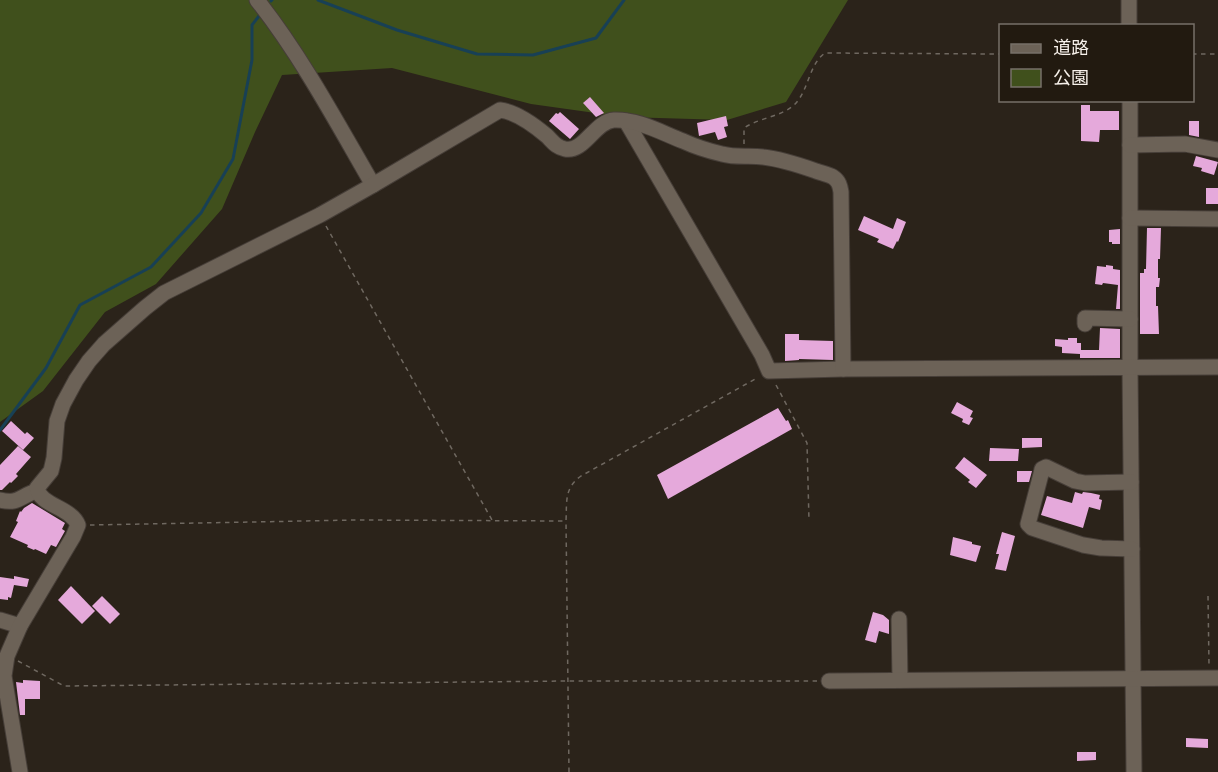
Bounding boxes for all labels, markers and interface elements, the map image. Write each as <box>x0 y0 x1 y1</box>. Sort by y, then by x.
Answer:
legend <box>999 24 1194 102</box>
text: 道路 <box>1053 35 1089 59</box>
text: 公園 <box>1053 65 1089 89</box>

